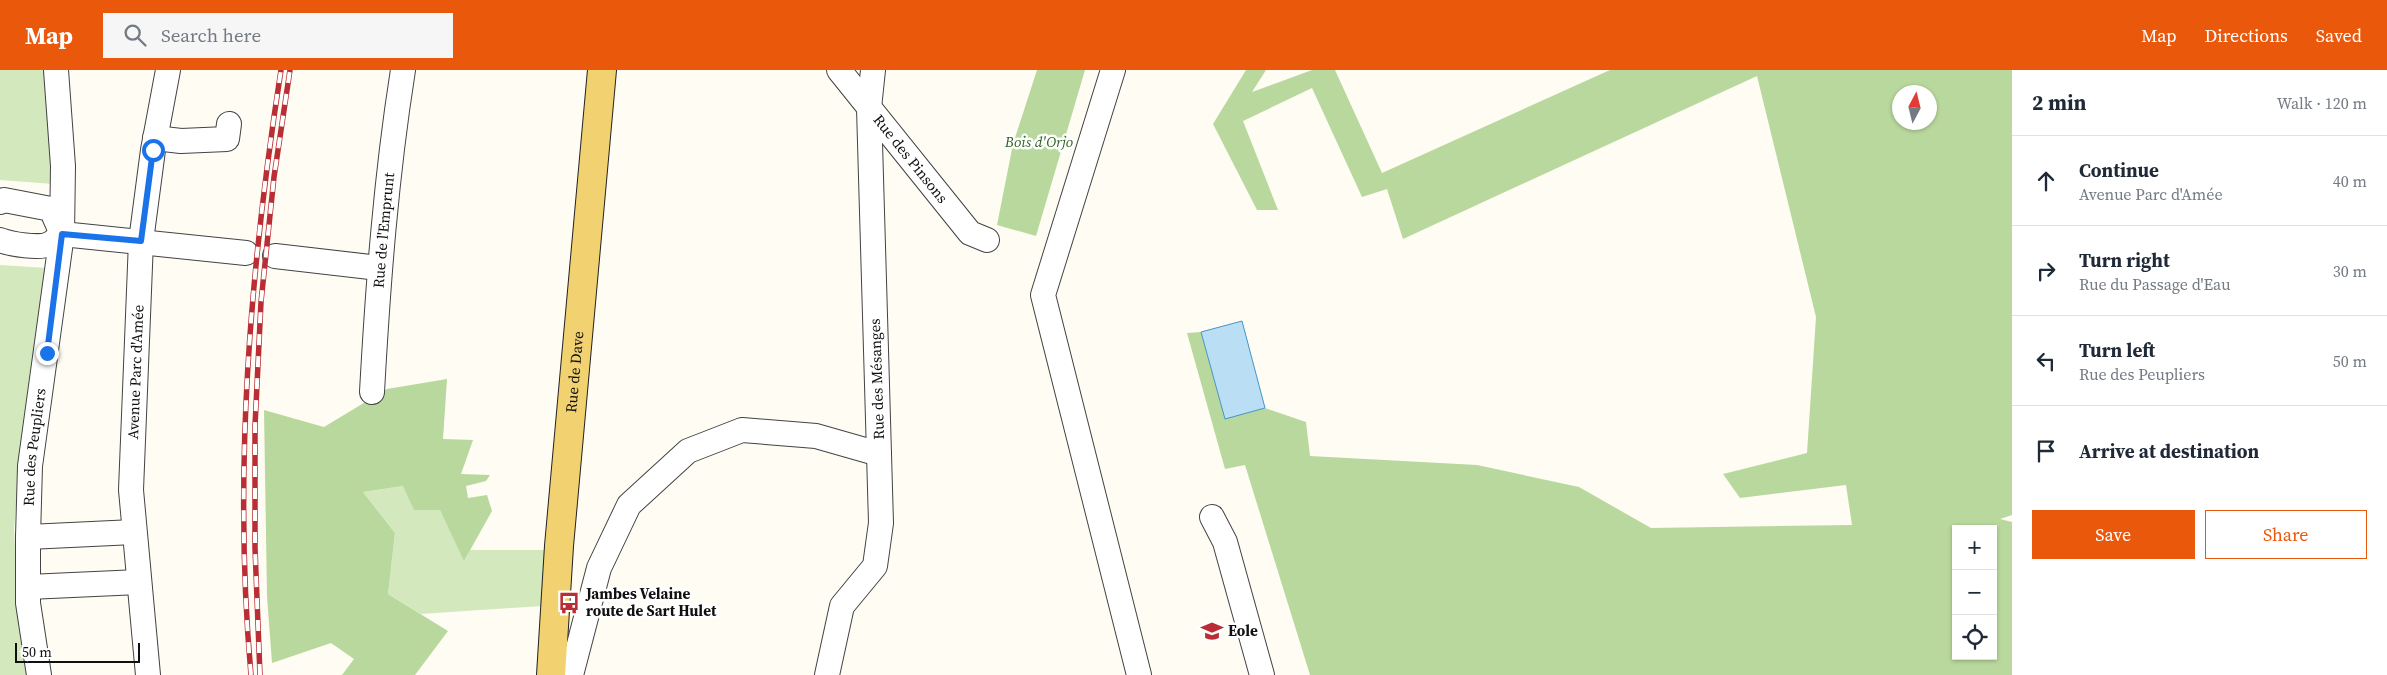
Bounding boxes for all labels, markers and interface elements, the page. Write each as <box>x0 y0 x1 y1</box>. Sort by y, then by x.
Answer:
search box <box>103 13 453 58</box>
text: Map <box>25 19 73 52</box>
icon: search <box>121 21 149 49</box>
text: Search here <box>161 22 261 48</box>
text: Map <box>2141 23 2177 48</box>
text: Directions <box>2205 23 2288 48</box>
text: Saved <box>2316 23 2362 48</box>
north arrow <box>1892 85 1937 130</box>
text: 2 min <box>2032 88 2087 117</box>
text: Walk · 120 m <box>2277 92 2367 114</box>
street label: Rue des Pinsons <box>869 110 953 207</box>
park label: Bois d'Orjo <box>1004 131 1073 152</box>
route start <box>142 139 165 162</box>
text: Continue <box>2079 157 2159 183</box>
icon: ahead <box>2032 167 2060 195</box>
text: 40 m <box>2333 170 2367 192</box>
street label: Rue de l'Emprunt <box>368 171 399 289</box>
text: Avenue Parc d'Amée <box>2079 183 2223 205</box>
text: Turn right <box>2079 247 2170 273</box>
icon: right <box>2032 257 2060 285</box>
text: 30 m <box>2333 260 2367 282</box>
text: Rue du Passage d'Eau <box>2079 273 2231 295</box>
street label: Avenue Parc d'Amée <box>122 304 148 440</box>
street label: Rue des Mésanges <box>864 318 889 440</box>
street label: Rue de Dave <box>560 330 588 414</box>
text: Turn left <box>2079 337 2155 363</box>
route end <box>36 342 59 365</box>
icon: left <box>2032 347 2060 375</box>
text: 50 m <box>2333 350 2367 372</box>
text: Rue des Peupliers <box>2079 363 2205 385</box>
street label: Rue des Peupliers <box>18 387 51 506</box>
icon: arrive <box>2032 437 2060 465</box>
text: Arrive at destination <box>2079 438 2259 464</box>
button: Save <box>2032 510 2195 559</box>
button: Share <box>2205 510 2367 559</box>
map controls <box>1952 525 1997 660</box>
button: + <box>1952 525 1997 570</box>
button: − <box>1952 570 1997 615</box>
place label: Jambes Velaine route de Sart Hulet <box>585 583 717 621</box>
bus stop icon: Jambes Velaine route de Sart Hulet <box>556 590 582 616</box>
button: locate <box>1952 615 1997 660</box>
school or university icon: Eole <box>1199 618 1225 644</box>
place label: Eole <box>1228 620 1258 641</box>
scale bar <box>15 640 140 663</box>
text: 50 m <box>22 642 52 662</box>

